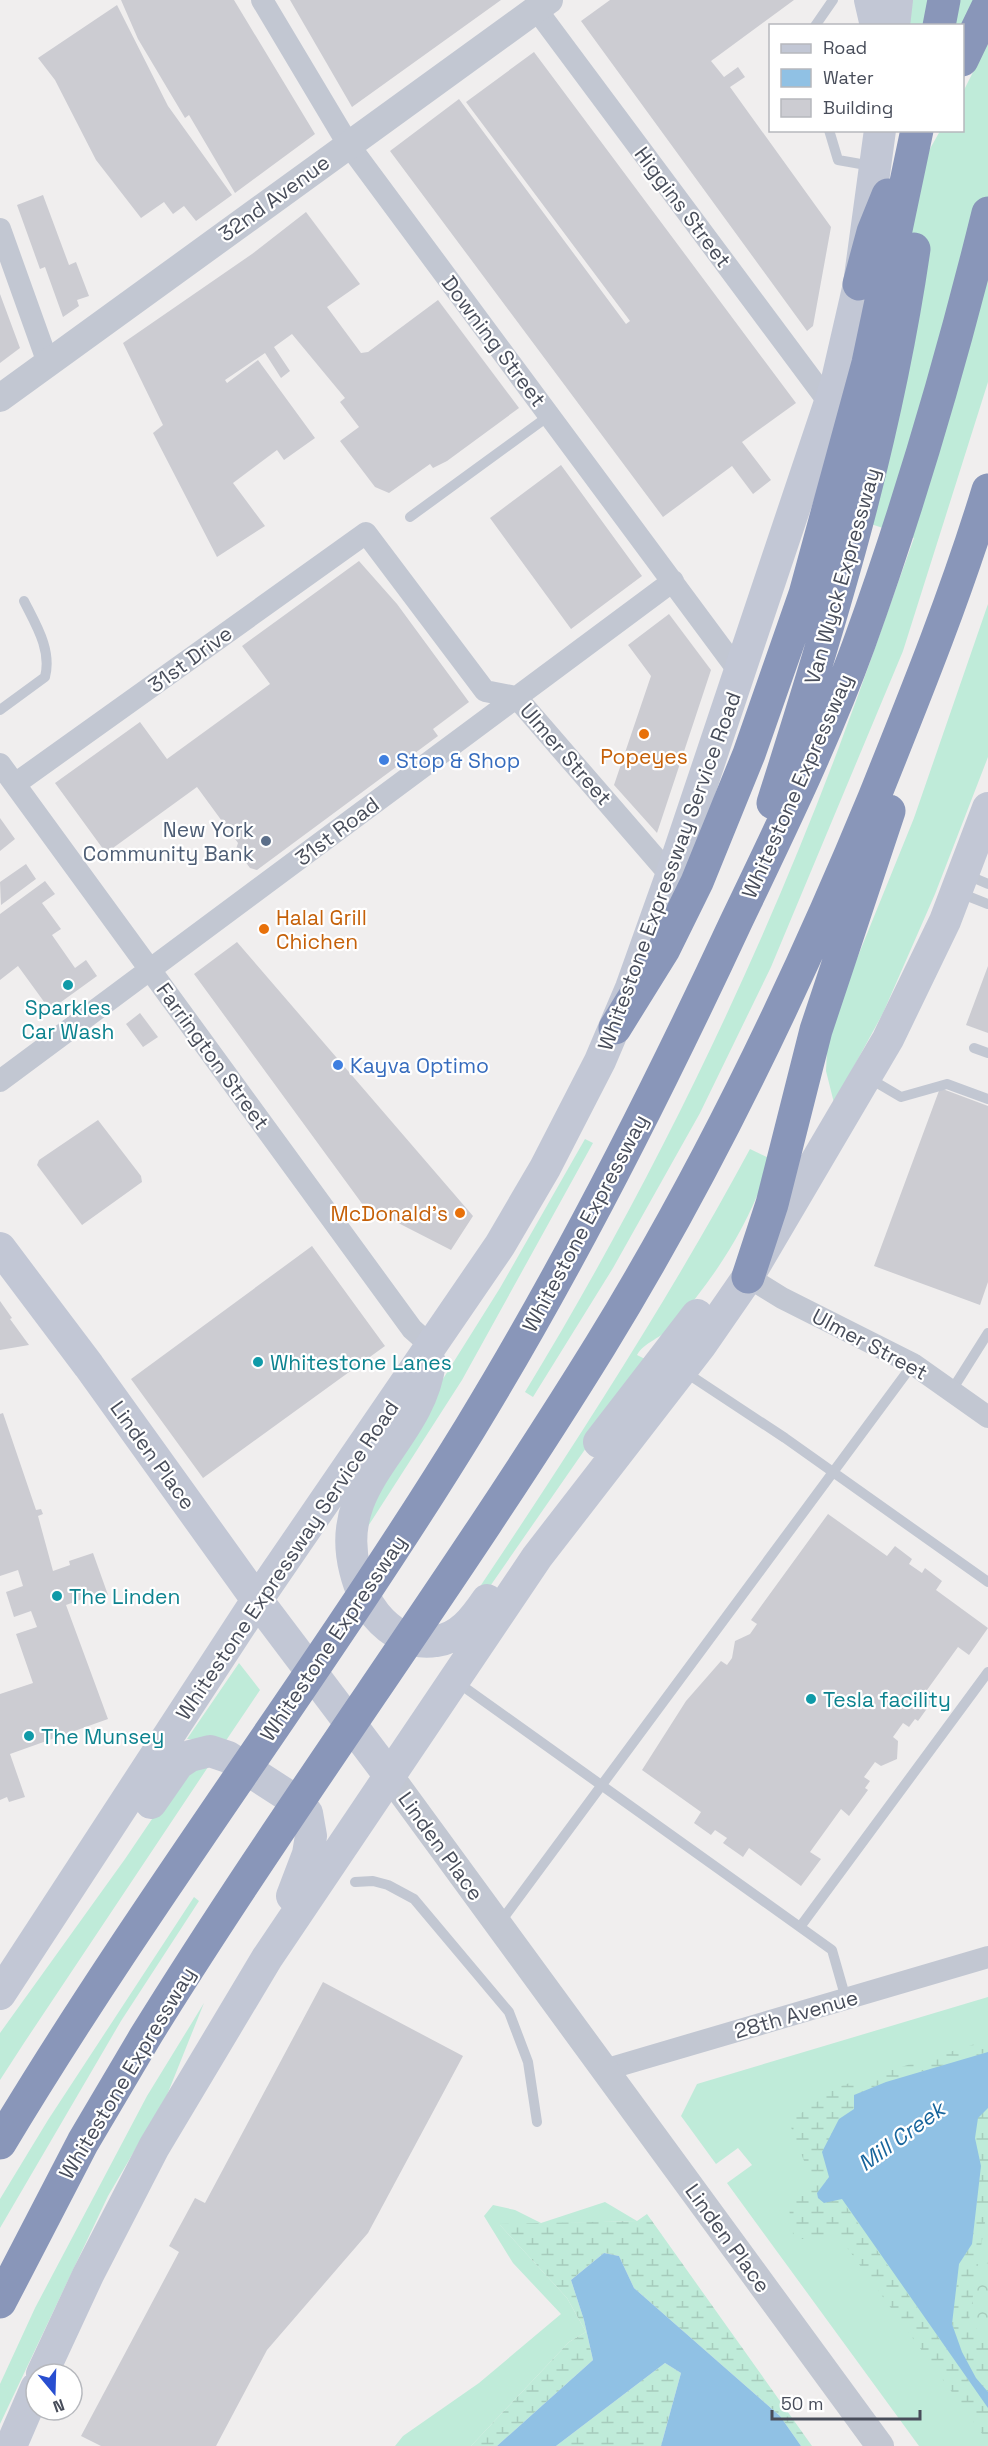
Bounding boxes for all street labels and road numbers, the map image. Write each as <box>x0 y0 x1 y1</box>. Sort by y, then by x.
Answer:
street label: Higgins Street <box>629 141 737 273</box>
street label: 32nd Avenue <box>213 149 335 247</box>
street label: Downing Street <box>436 270 552 412</box>
street label: Van Wyck Expressway <box>798 465 886 687</box>
street label: 31st Drive <box>143 619 237 699</box>
street label: Whitestone Expressway <box>735 670 859 902</box>
street label: Whitestone Expressway Service Road <box>591 688 747 1054</box>
street label: Ulmer Street <box>514 697 618 811</box>
street label: 31st Road <box>290 791 384 871</box>
street label: Farrington Street <box>151 977 275 1135</box>
street label: Whitestone Expressway <box>516 1109 654 1337</box>
street label: Ulmer Street <box>808 1302 932 1386</box>
street label: Linden Place <box>104 1395 202 1515</box>
street label: Whitestone Expressway Service Road <box>170 1395 404 1725</box>
street label: Whitestone Expressway <box>255 1530 411 1746</box>
street label: Linden Place <box>392 1786 490 1906</box>
street label: Whitestone Expressway <box>53 1962 201 2184</box>
street label: 28th Avenue <box>731 1983 861 2045</box>
street label: Linden Place <box>679 2178 777 2298</box>

